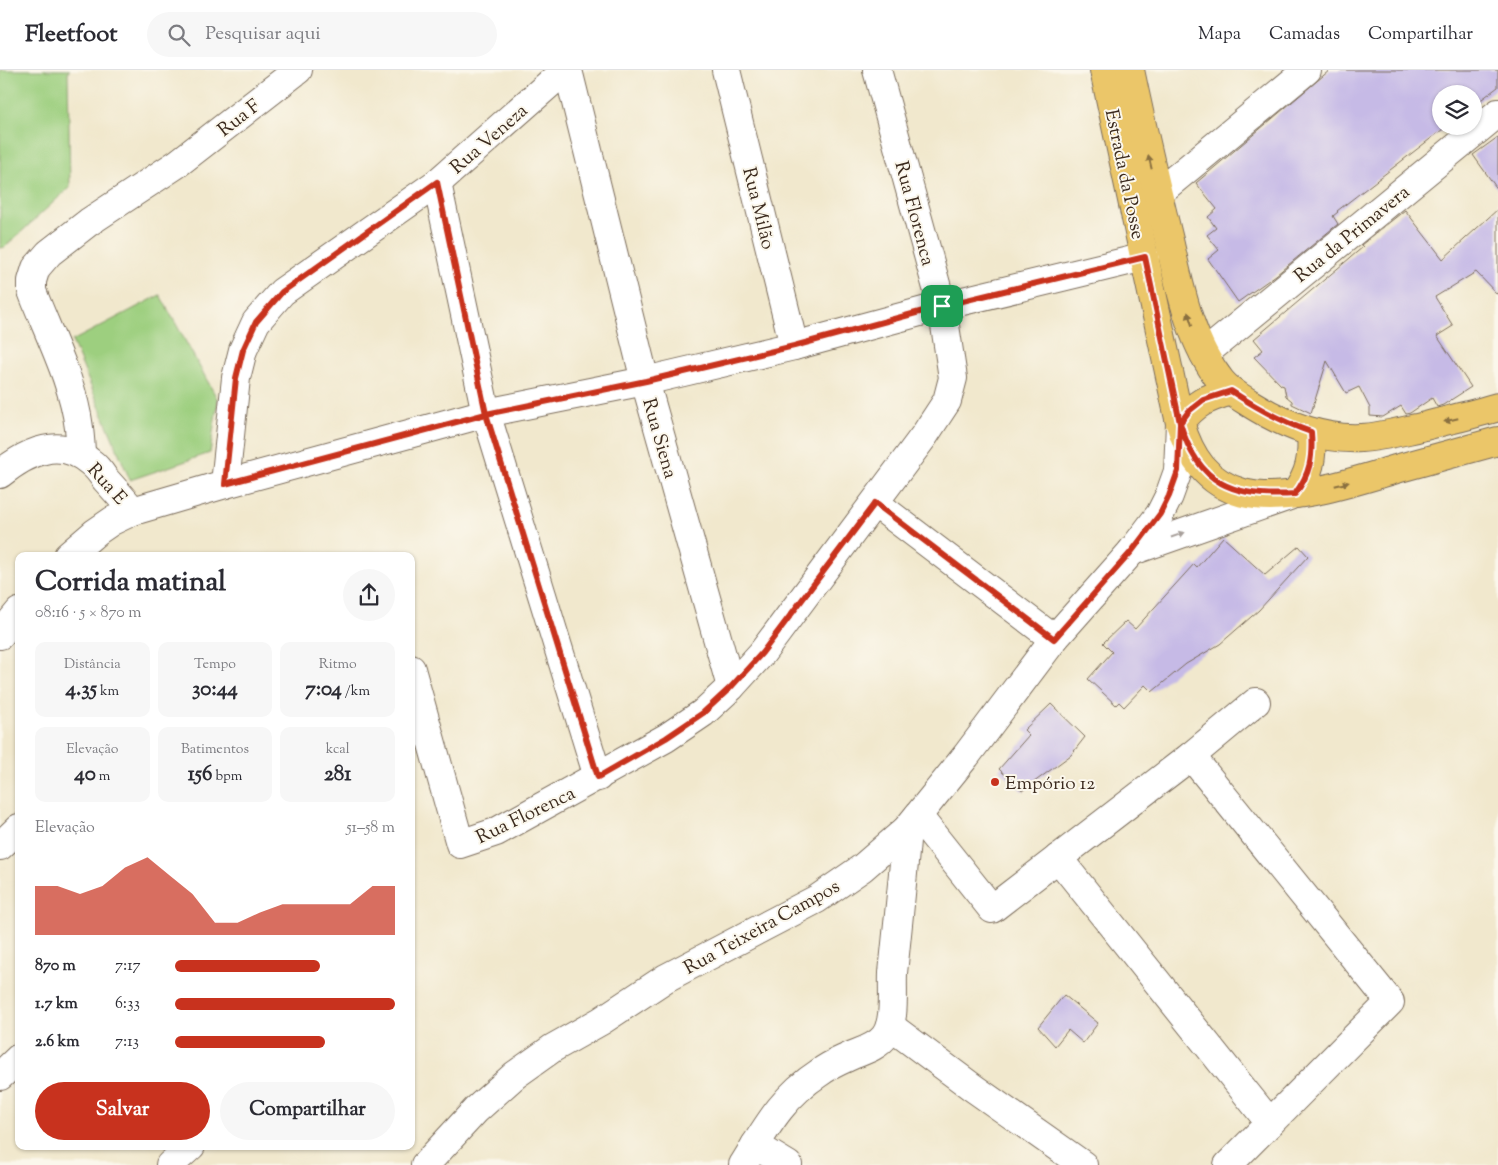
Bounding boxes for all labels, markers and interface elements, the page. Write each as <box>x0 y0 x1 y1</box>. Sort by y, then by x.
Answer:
search box <box>147 12 497 57</box>
text: Fleetfoot <box>25 18 117 52</box>
icon: search <box>165 21 193 49</box>
text: Pesquisar aqui <box>205 21 321 48</box>
text: Mapa <box>1198 22 1241 48</box>
text: Camadas <box>1269 22 1340 48</box>
text: Compartilhar <box>1368 22 1473 48</box>
map controls <box>1432 85 1482 135</box>
button: layers <box>1432 85 1482 135</box>
street label: Rua F <box>213 93 267 144</box>
street label: Rua Veneza <box>445 98 535 181</box>
street label: Estrada da Posse <box>1097 107 1151 242</box>
one-way arrow <box>1146 154 1154 170</box>
street label: Rua Florenca <box>887 158 941 269</box>
street label: Rua Milão <box>734 165 781 253</box>
street label: Rua da Primavera <box>1289 180 1416 290</box>
pin <box>921 285 963 327</box>
icon: arrive <box>928 292 956 320</box>
one-way arrow <box>1186 312 1193 327</box>
street label: Rua Siena <box>634 395 683 482</box>
one-way arrow <box>1443 416 1458 424</box>
street label: Rua E <box>80 458 133 512</box>
one-way arrow <box>1335 480 1350 488</box>
one-way arrow <box>1171 531 1186 539</box>
text: Corrida matinal <box>35 563 226 603</box>
button: share <box>343 569 395 621</box>
text: 08:16 · 5 × 870 m <box>35 602 141 625</box>
text: Distância <box>64 655 121 675</box>
text: Tempo <box>194 655 236 675</box>
text: Ritmo <box>319 655 357 675</box>
text: 4.35 <box>65 675 97 705</box>
text: 30:44 <box>192 675 238 705</box>
text: 7:04 <box>305 675 342 705</box>
text: km <box>97 682 119 702</box>
text: /km <box>342 682 370 702</box>
text: Elevação <box>66 740 119 760</box>
text: Batimentos <box>181 740 249 760</box>
text: kcal <box>326 740 350 760</box>
text: 40 <box>74 760 96 790</box>
text: 156 <box>188 760 212 790</box>
text: 281 <box>324 760 351 790</box>
text: m <box>96 767 110 787</box>
text: bpm <box>212 767 242 787</box>
place label: Empório 12 <box>1005 771 1095 798</box>
marker: Empório 12 <box>989 776 1001 788</box>
street label: Rua Florenca <box>472 781 580 852</box>
text: Elevação <box>35 817 95 840</box>
text: 51–58 m <box>346 817 395 840</box>
street label: Rua Teixeira Campos <box>679 874 845 982</box>
text: 870 m <box>35 955 76 978</box>
text: 7:17 <box>115 955 141 978</box>
text: 1.7 km <box>35 993 78 1016</box>
text: 6:33 <box>115 993 140 1016</box>
text: 2.6 km <box>35 1031 80 1054</box>
text: 7:13 <box>115 1031 139 1054</box>
button: Salvar <box>35 1082 210 1140</box>
button: Compartilhar <box>220 1082 395 1140</box>

